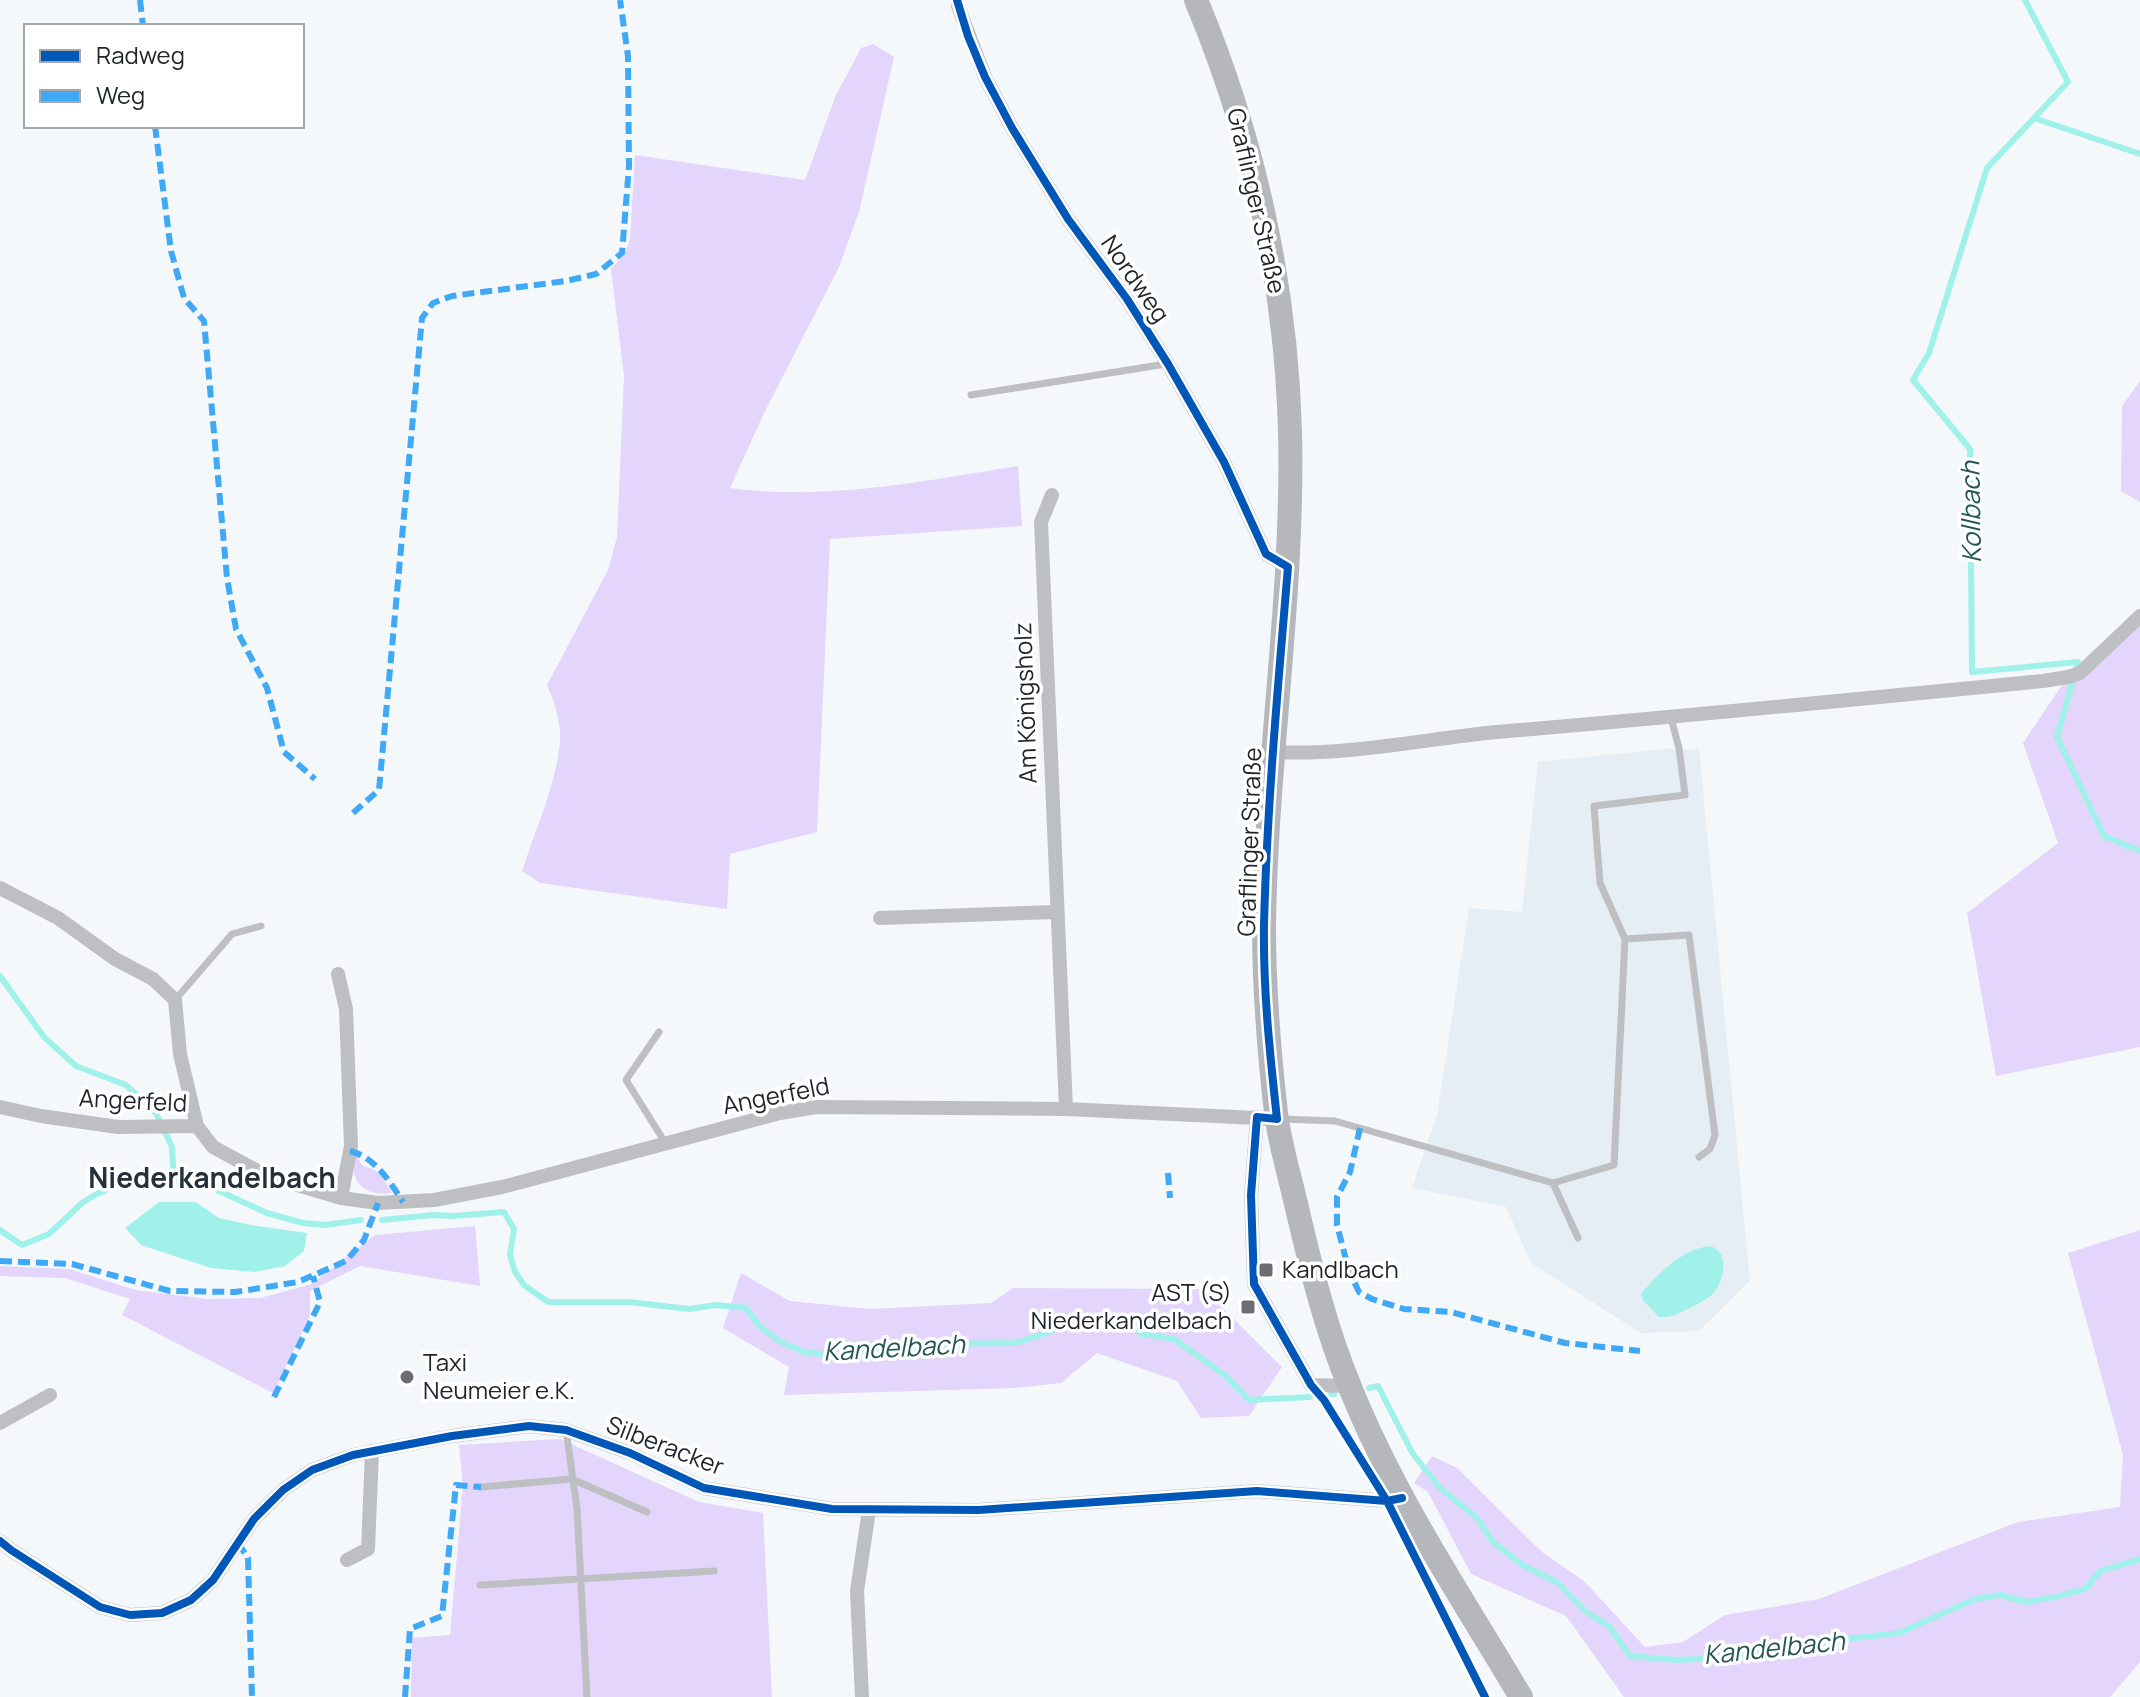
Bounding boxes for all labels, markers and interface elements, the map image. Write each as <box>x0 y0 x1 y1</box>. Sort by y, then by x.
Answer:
legend <box>24 24 304 128</box>
text: Radweg <box>96 38 185 71</box>
text: Weg <box>96 78 145 111</box>
street label: Graflinger Straße <box>1220 105 1295 297</box>
street label: Nordweg <box>1094 228 1178 328</box>
water label: Kollbach <box>1951 459 1989 563</box>
street label: Am Königsholz <box>1005 622 1044 784</box>
street label: Graflinger Straße <box>1229 747 1268 937</box>
street label: Angerfeld <box>719 1068 832 1121</box>
street label: Angerfeld <box>78 1080 188 1119</box>
district label: Niederkandelbach <box>88 1158 336 1196</box>
place label: Kandlbach <box>1282 1252 1399 1285</box>
marker: Kandlbach <box>1257 1261 1275 1279</box>
place label: AST (S) Niederkandelbach <box>1031 1275 1232 1336</box>
marker: AST (S) Niederkandelbach <box>1239 1298 1257 1316</box>
water label: Kandelbach <box>822 1325 967 1369</box>
place label: Taxi Neumeier e.K. <box>423 1345 575 1406</box>
marker: Taxi Neumeier e.K. <box>398 1368 416 1386</box>
street label: Silberacker <box>602 1407 729 1482</box>
water label: Kandelbach <box>1702 1622 1848 1672</box>

